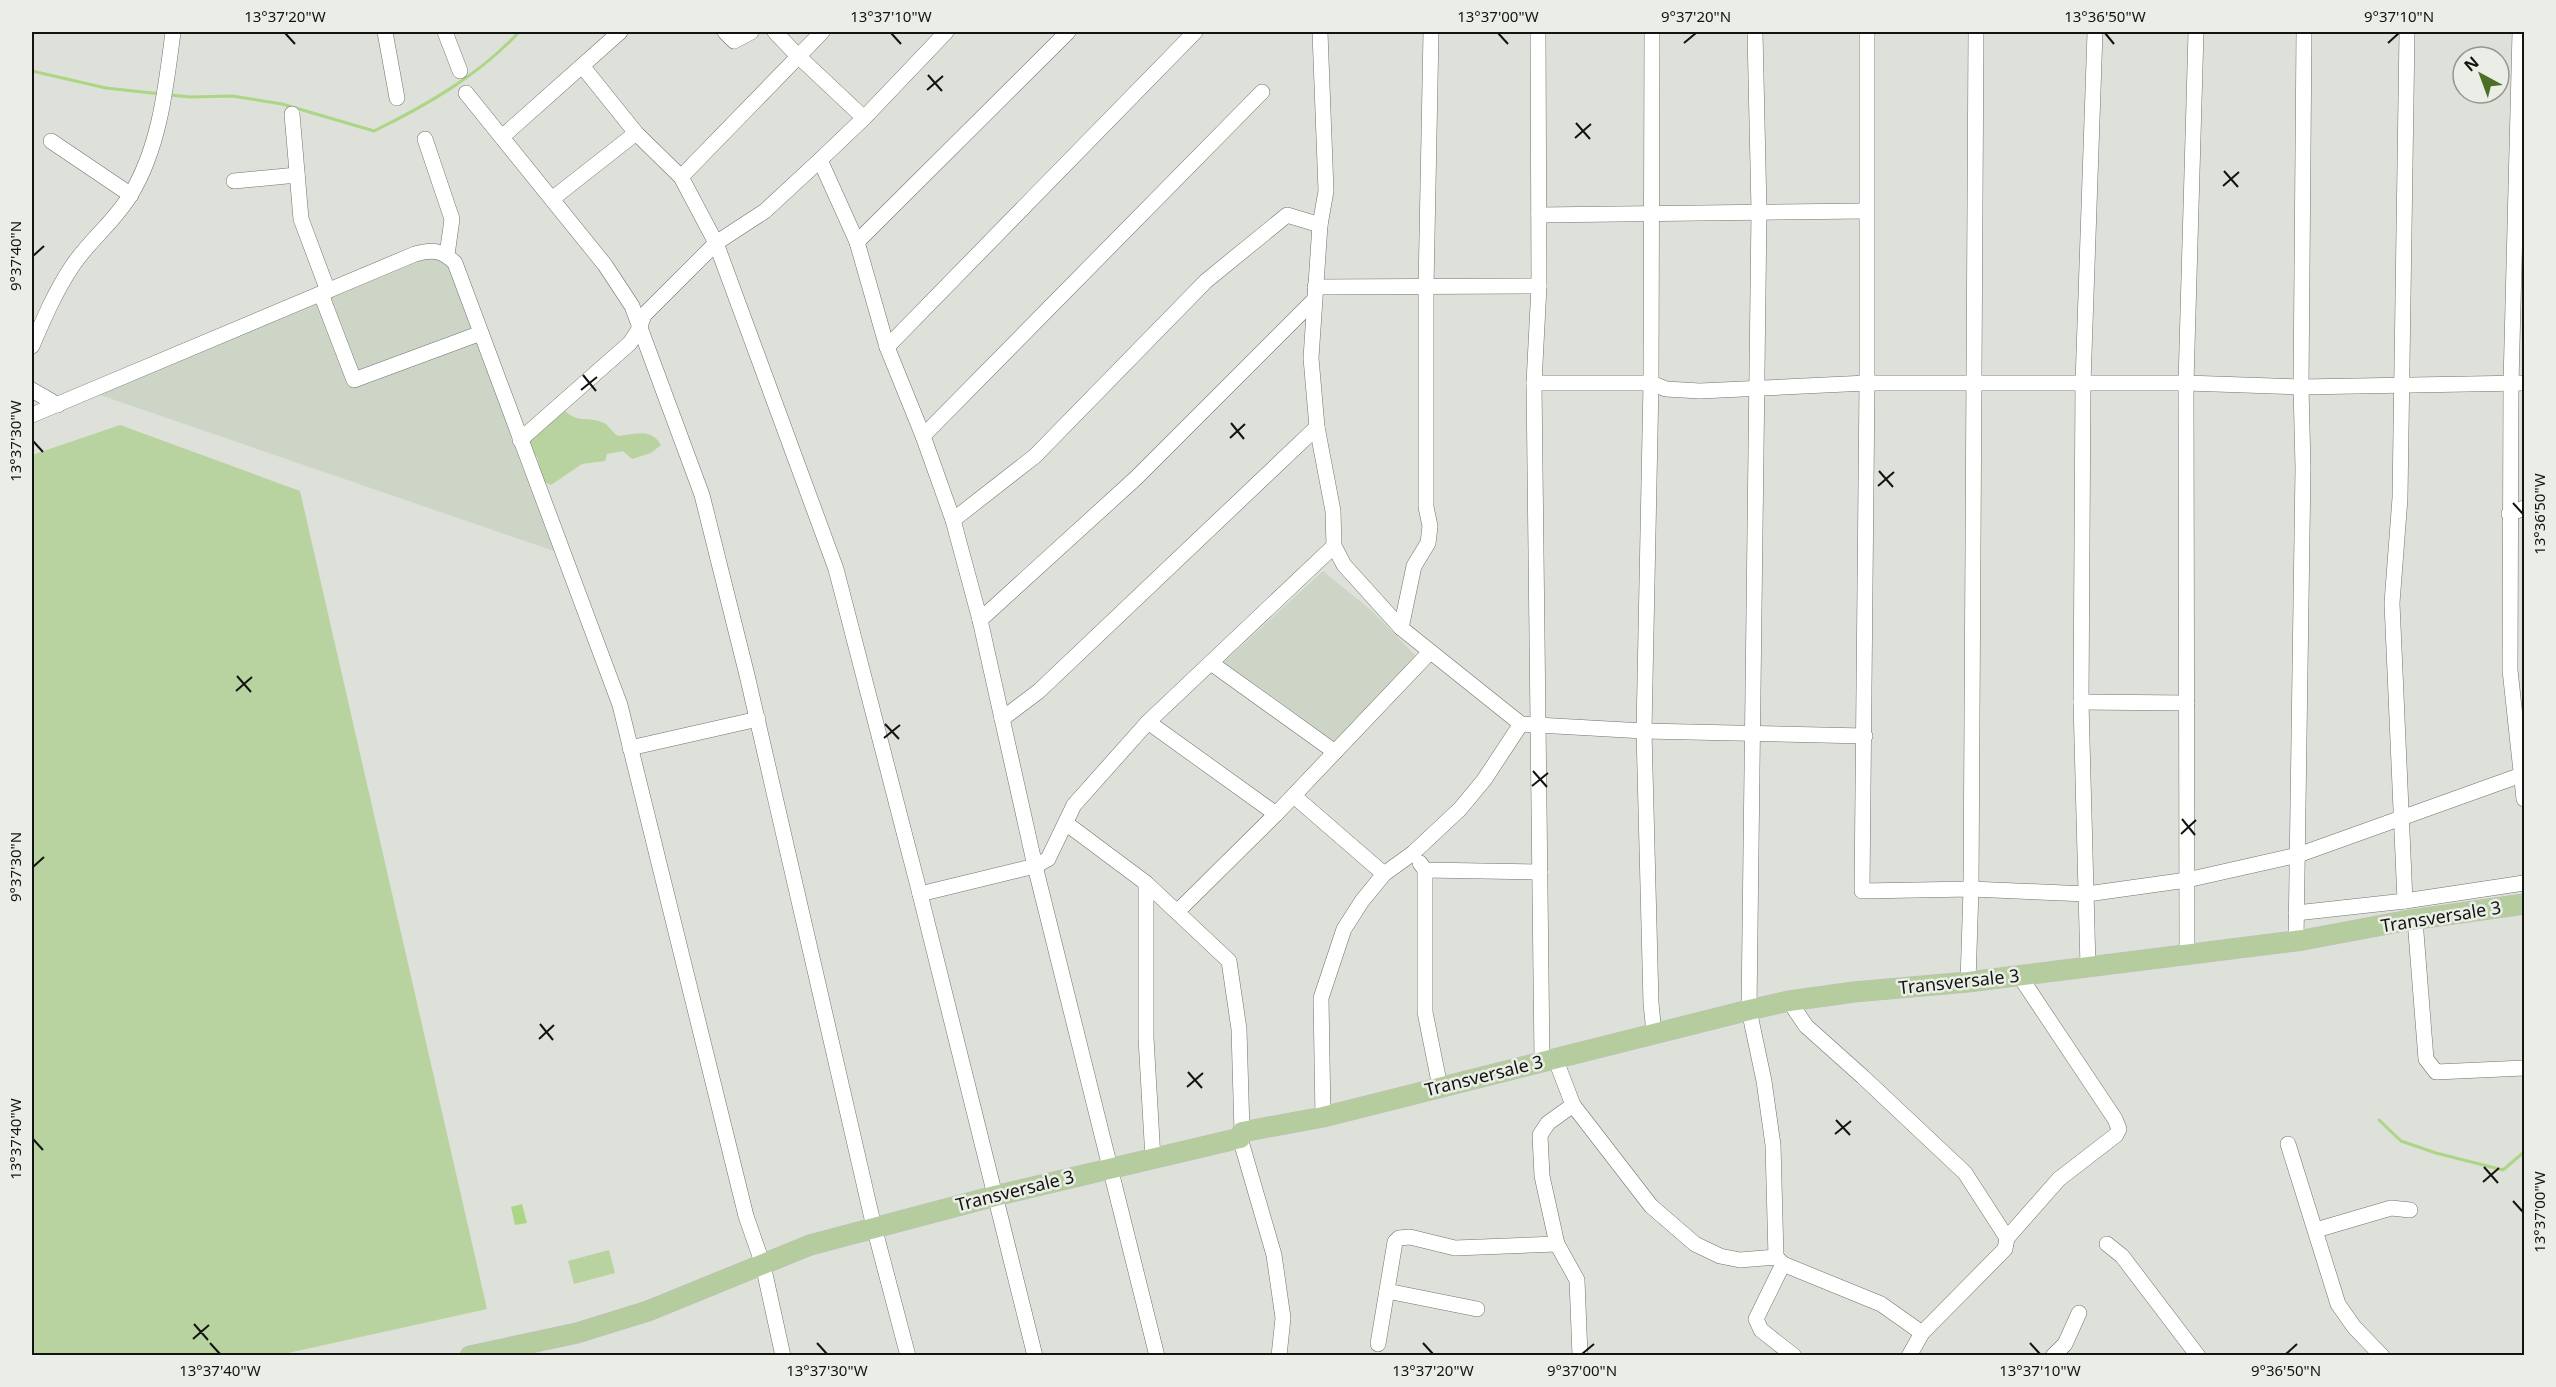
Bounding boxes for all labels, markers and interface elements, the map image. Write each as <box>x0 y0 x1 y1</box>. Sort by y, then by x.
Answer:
text: 13°37'20"W <box>244 6 326 26</box>
text: 13°37'10"W <box>850 6 932 26</box>
text: 13°37'00"W <box>1457 6 1539 26</box>
text: 9°37'20"N <box>1661 6 1731 26</box>
text: 13°36'50"W <box>2064 6 2146 26</box>
text: 9°37'10"N <box>2364 6 2434 26</box>
north arrow <box>2451 45 2511 105</box>
text: N <box>2459 51 2483 76</box>
text: 9°37'40"N <box>5 221 25 291</box>
text: 13°37'30"W <box>5 400 25 482</box>
text: 13°36'50"W <box>2529 473 2549 555</box>
text: 9°37'30"N <box>5 832 25 902</box>
street label: Transversale 3 <box>2379 895 2503 937</box>
street label: Transversale 3 <box>1897 963 2020 999</box>
street label: Transversale 3 <box>1422 1049 1545 1101</box>
text: 13°37'40"W <box>5 1098 25 1180</box>
street label: Transversale 3 <box>953 1164 1076 1216</box>
text: 13°37'00"W <box>2529 1171 2549 1253</box>
text: 13°37'40"W <box>179 1360 261 1380</box>
text: 13°37'30"W <box>786 1360 868 1380</box>
text: 13°37'20"W <box>1392 1360 1474 1380</box>
text: 9°37'00"N <box>1547 1360 1617 1380</box>
text: 13°37'10"W <box>1999 1360 2081 1380</box>
text: 9°36'50"N <box>2251 1360 2321 1380</box>

